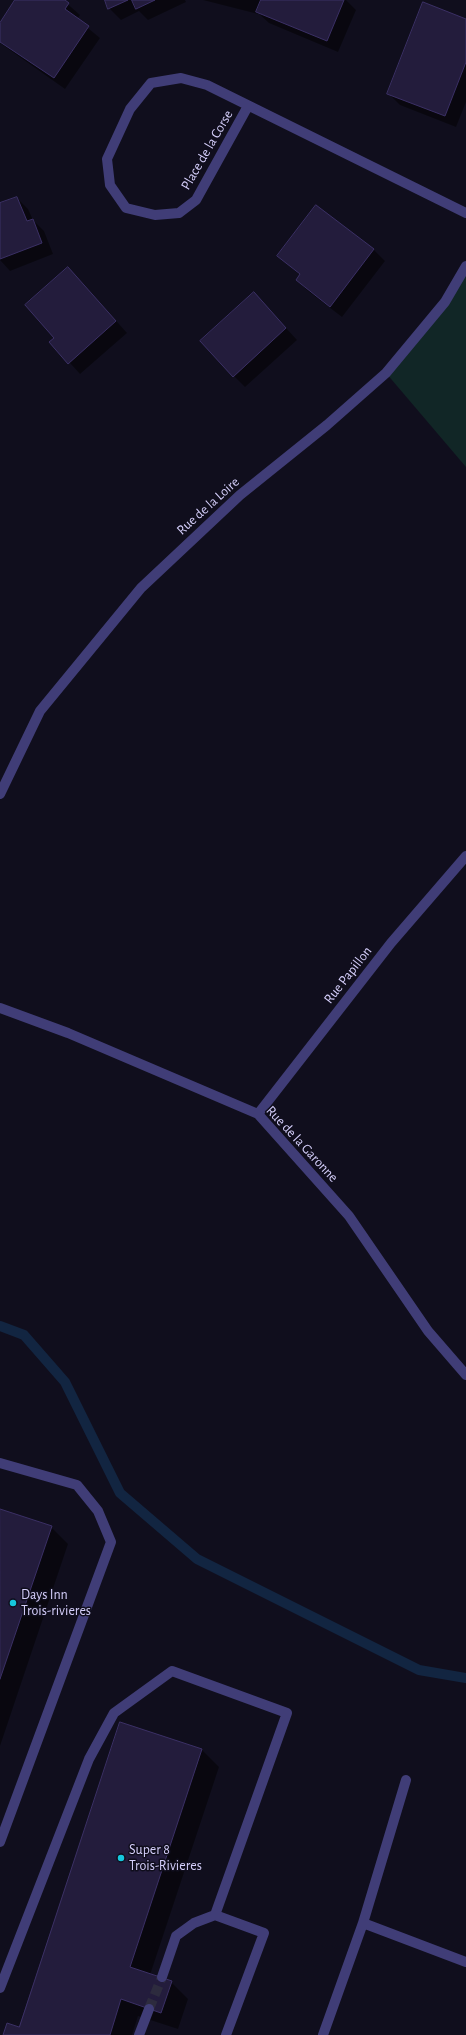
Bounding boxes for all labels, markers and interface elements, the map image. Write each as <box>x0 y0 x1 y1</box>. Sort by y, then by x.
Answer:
street label: Place de la Corse <box>177 107 237 193</box>
street label: Rue de la Loire <box>173 473 243 539</box>
street label: Rue Papillon <box>320 943 376 1007</box>
street label: Rue de la Garonne <box>262 1102 342 1186</box>
place label: Days Inn Trois-rivieres <box>21 1587 91 1620</box>
marker: Days Inn Trois-rivieres <box>8 1598 18 1608</box>
place label: Super 8 Trois-Rivieres <box>129 1842 202 1874</box>
marker: Super 8 Trois-Rivieres <box>116 1853 126 1863</box>

